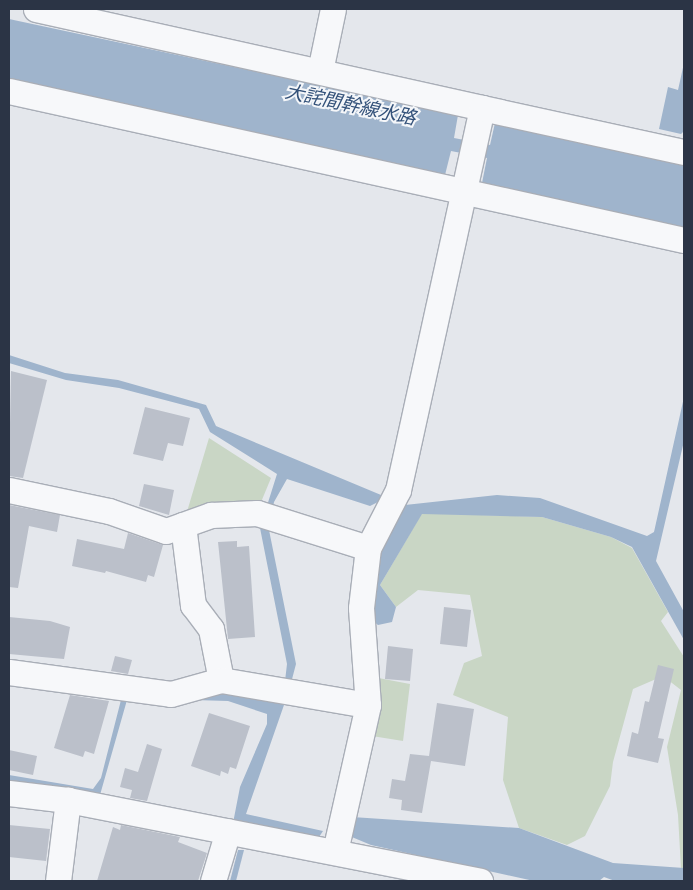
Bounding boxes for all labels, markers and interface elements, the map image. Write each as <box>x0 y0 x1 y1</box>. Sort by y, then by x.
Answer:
water label: 大詫間幹線水路 <box>283 81 417 131</box>

